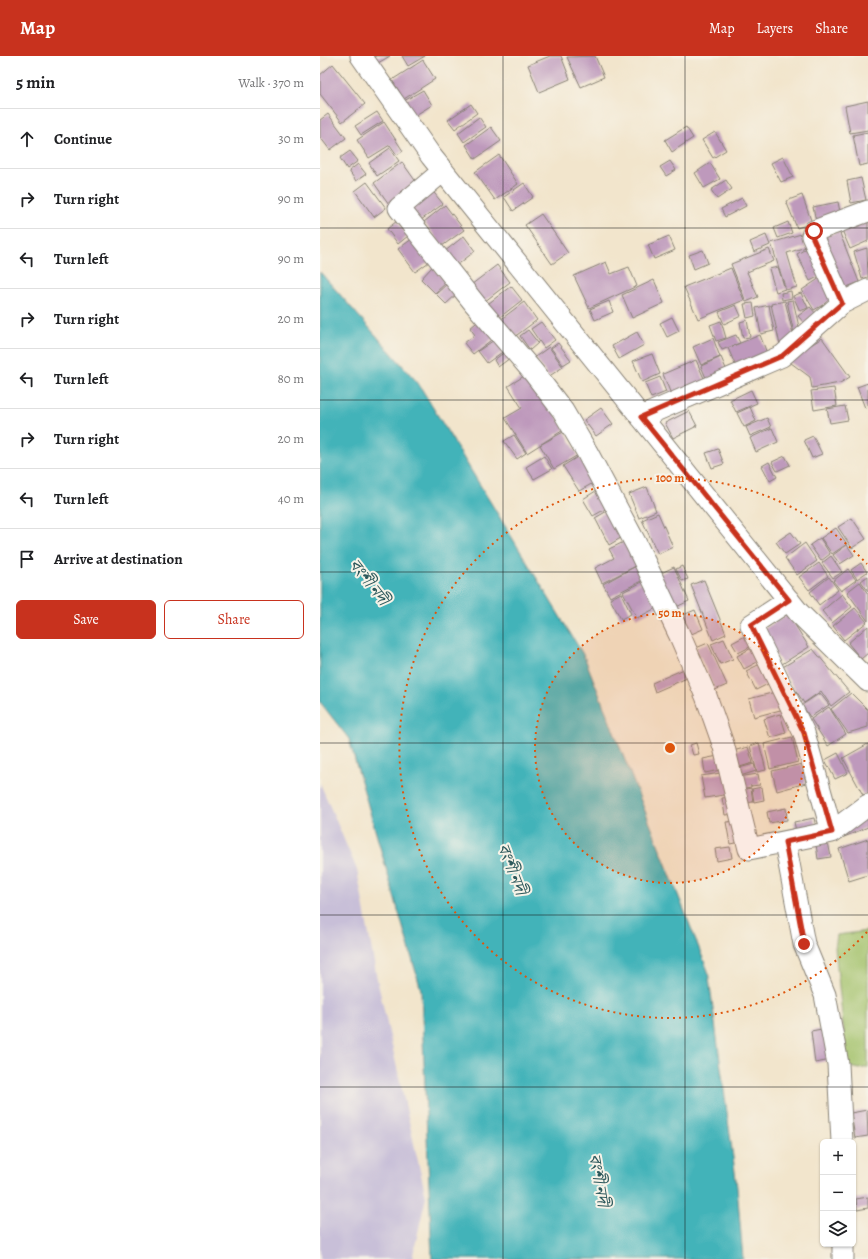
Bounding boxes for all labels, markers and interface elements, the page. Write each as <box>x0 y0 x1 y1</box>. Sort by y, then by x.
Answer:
text: Map <box>20 15 55 41</box>
text: Map <box>709 19 735 38</box>
text: Layers <box>757 19 793 38</box>
text: Share <box>815 19 848 38</box>
text: 5 min <box>16 71 55 94</box>
text: Walk · 370 m <box>238 74 304 91</box>
icon: ahead <box>16 128 38 150</box>
text: Continue <box>54 129 112 149</box>
text: 30 m <box>278 130 304 147</box>
icon: right <box>16 188 38 210</box>
text: Turn right <box>54 189 119 209</box>
text: 90 m <box>278 190 304 207</box>
route start <box>805 222 823 240</box>
icon: left <box>16 248 38 270</box>
text: Turn left <box>54 249 109 269</box>
text: 90 m <box>278 250 304 267</box>
icon: right <box>16 308 38 330</box>
text: Turn right <box>54 309 119 329</box>
text: 20 m <box>278 310 304 327</box>
icon: left <box>16 368 38 390</box>
text: Turn left <box>54 369 109 389</box>
text: 80 m <box>277 370 304 387</box>
icon: right <box>16 428 38 450</box>
text: Turn right <box>54 429 119 449</box>
text: 20 m <box>278 430 304 447</box>
text: 100 m <box>656 470 684 486</box>
icon: left <box>16 488 38 510</box>
text: Turn left <box>54 489 109 509</box>
text: 40 m <box>278 490 304 507</box>
icon: arrive <box>16 548 38 570</box>
text: Arrive at destination <box>54 549 183 569</box>
water label: বংশী নদী <box>344 554 396 612</box>
button: Save <box>16 600 156 639</box>
button: Share <box>164 600 304 639</box>
text: 50 m <box>658 605 682 621</box>
centre of rings <box>663 741 677 755</box>
water label: বংশী নদী <box>492 840 533 900</box>
route end <box>795 935 813 953</box>
map controls <box>820 1139 856 1247</box>
button: + <box>820 1139 856 1175</box>
water label: বংশী নদী <box>583 1152 615 1211</box>
button: − <box>820 1175 856 1211</box>
button: layers <box>820 1211 856 1247</box>

